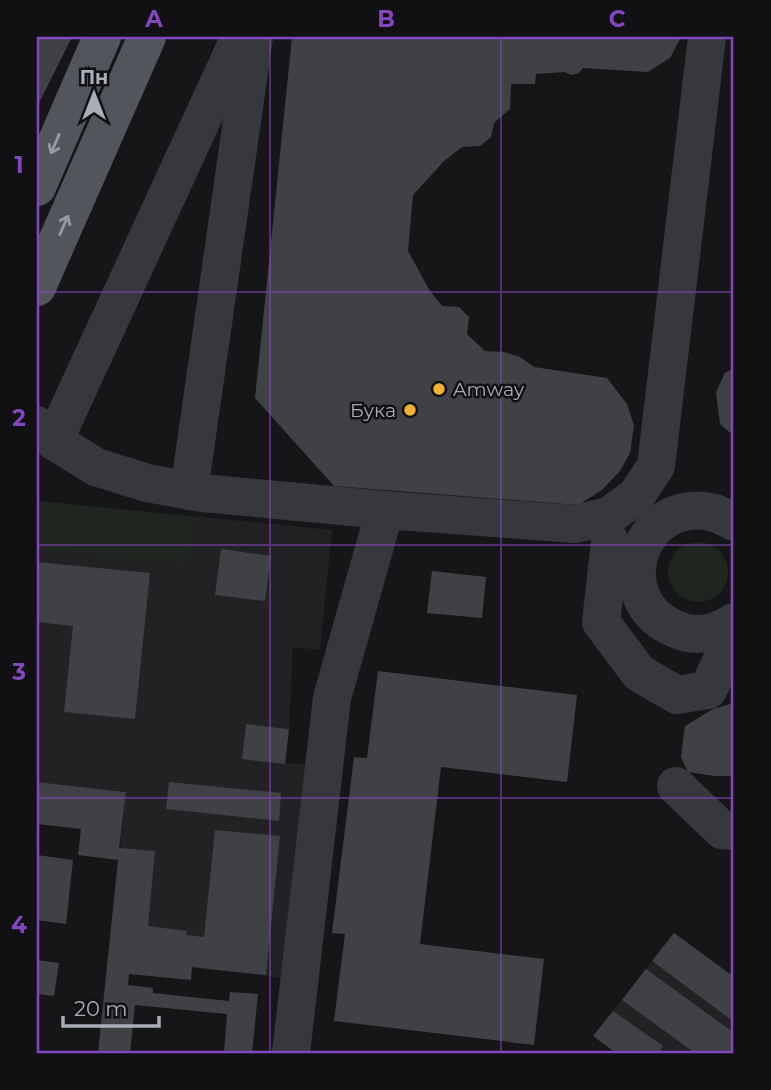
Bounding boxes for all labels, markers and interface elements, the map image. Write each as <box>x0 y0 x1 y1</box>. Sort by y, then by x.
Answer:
text: A <box>144 5 163 33</box>
text: B <box>377 5 395 33</box>
text: C <box>609 5 626 33</box>
north arrow <box>60 60 130 130</box>
text: Пн <box>80 66 108 89</box>
one-way arrow <box>48 133 61 155</box>
text: 1 <box>14 151 24 179</box>
one-way arrow <box>58 214 71 236</box>
place label: Amway <box>453 378 525 401</box>
marker: Amway <box>431 381 447 397</box>
place label: Бука <box>350 399 396 422</box>
marker: Бука <box>402 402 418 418</box>
text: 2 <box>12 404 26 432</box>
text: 3 <box>11 658 26 686</box>
text: 4 <box>11 911 27 939</box>
scale bar <box>63 985 159 1029</box>
text: 20 m <box>74 996 128 1021</box>

